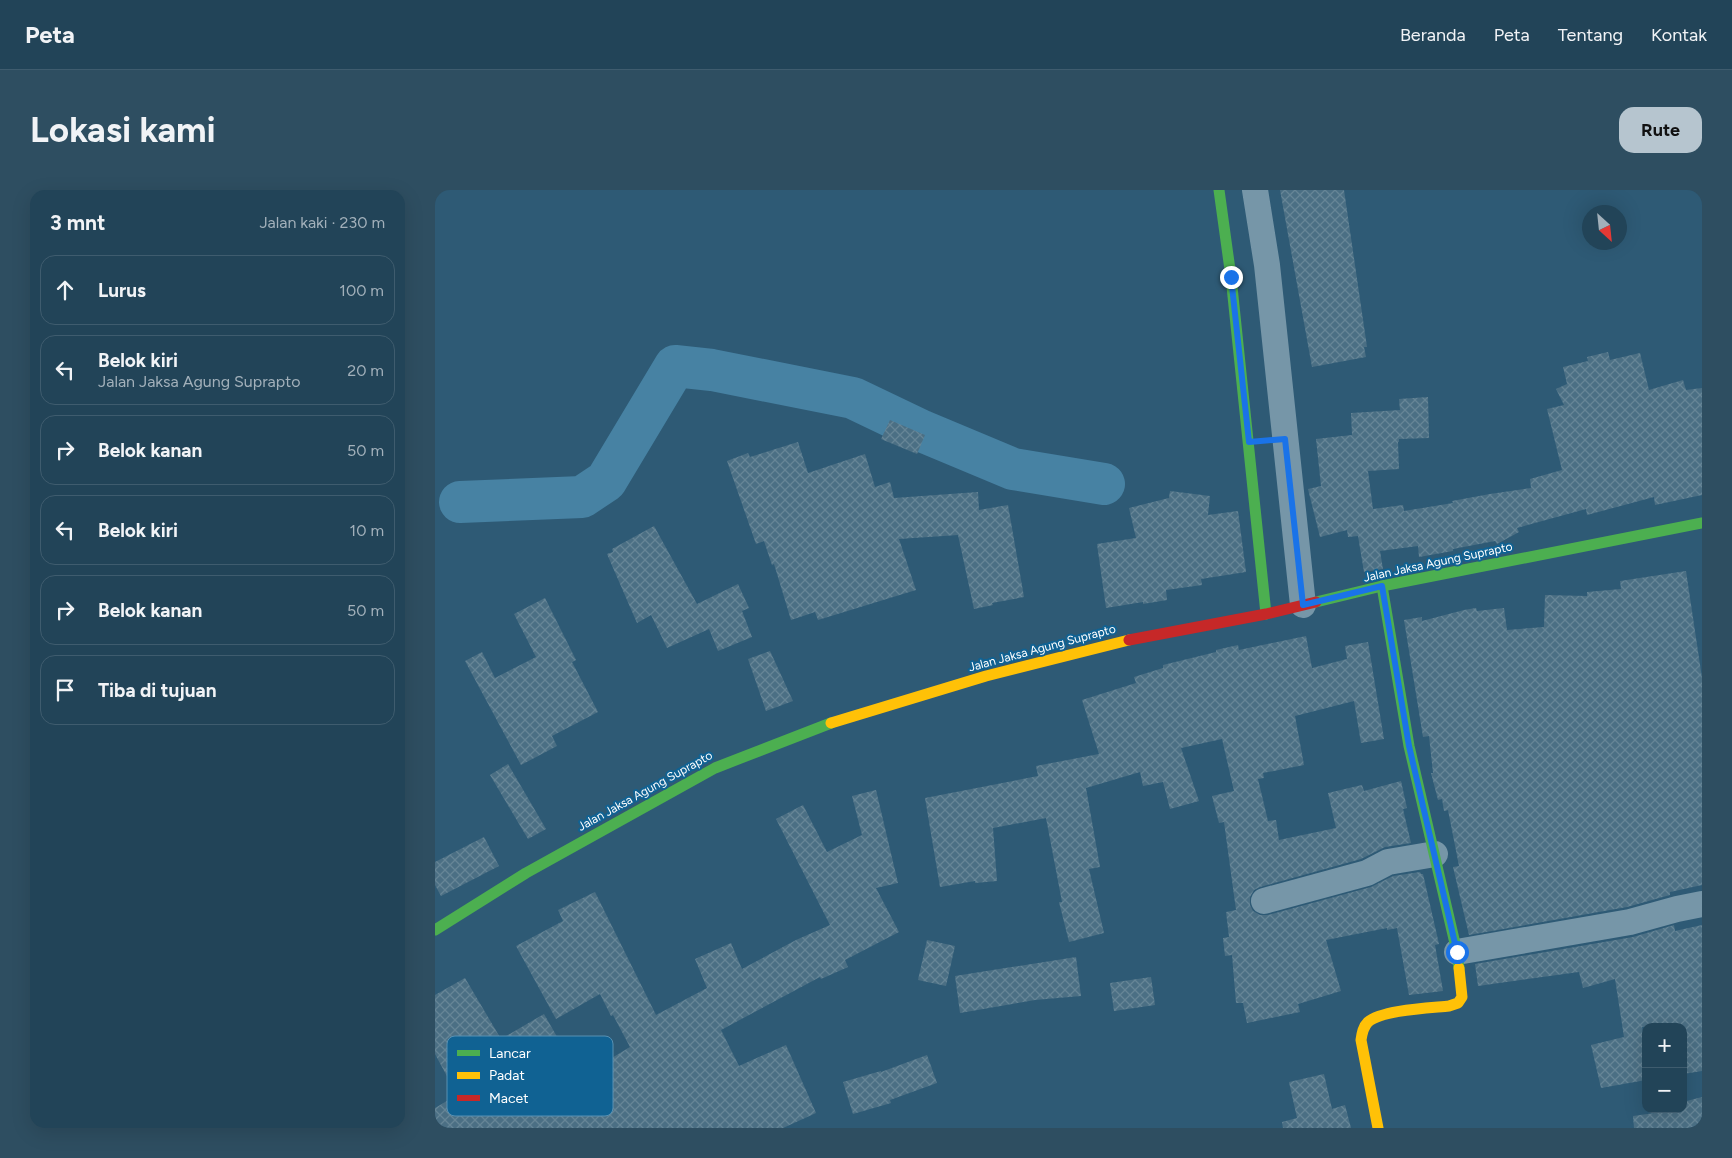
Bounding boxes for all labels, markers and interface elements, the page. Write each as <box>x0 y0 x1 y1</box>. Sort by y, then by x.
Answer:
text: Peta <box>25 20 75 49</box>
text: Beranda <box>1400 24 1466 46</box>
text: Peta <box>1494 24 1530 46</box>
text: Tentang <box>1558 24 1623 46</box>
text: Kontak <box>1651 24 1707 46</box>
button: Rute <box>1619 107 1702 153</box>
text: Lokasi kami <box>30 109 216 151</box>
north arrow <box>1582 205 1627 250</box>
text: 3 mnt <box>50 210 105 235</box>
text: Jalan kaki · 230 m <box>259 213 385 232</box>
route end <box>1220 266 1243 289</box>
icon: ahead <box>51 276 79 304</box>
text: Lurus <box>98 279 146 302</box>
text: 100 m <box>339 281 384 300</box>
text: Belok kiri <box>98 349 178 372</box>
icon: left <box>51 356 79 384</box>
text: 20 m <box>347 361 384 380</box>
text: Jalan Jaksa Agung Suprapto <box>98 372 301 391</box>
icon: right <box>51 436 79 464</box>
text: Belok kanan <box>98 439 202 462</box>
text: 50 m <box>347 441 384 460</box>
icon: left <box>51 516 79 544</box>
text: Belok kiri <box>98 519 178 542</box>
text: 10 m <box>350 521 384 540</box>
street label: Jalan Jaksa Agung Suprapto <box>1362 539 1514 585</box>
icon: right <box>51 596 79 624</box>
text: Belok kanan <box>98 599 202 622</box>
text: 50 m <box>347 601 384 620</box>
street label: Jalan Jaksa Agung Suprapto <box>967 622 1117 674</box>
icon: arrive <box>51 676 79 704</box>
text: Tiba di tujuan <box>98 679 217 702</box>
street label: Jalan Jaksa Agung Suprapto <box>575 748 715 834</box>
route start <box>1446 941 1469 964</box>
map controls <box>1642 1023 1687 1113</box>
button: + <box>1642 1023 1687 1068</box>
legend <box>447 1036 613 1116</box>
text: Lancar <box>489 1045 531 1062</box>
text: Padat <box>489 1067 525 1084</box>
button: − <box>1642 1068 1687 1113</box>
text: Macet <box>489 1090 529 1107</box>

